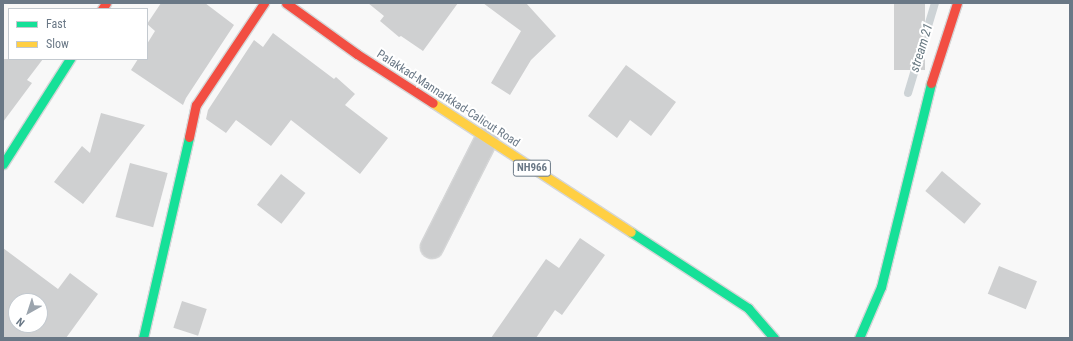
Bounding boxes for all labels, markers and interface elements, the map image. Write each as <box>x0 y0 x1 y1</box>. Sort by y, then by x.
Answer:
legend <box>8 8 148 60</box>
text: Fast <box>46 17 66 31</box>
water label: stream 21 <box>907 22 937 74</box>
text: Slow <box>46 37 69 51</box>
street label: Palakkad-Mannarkkad-Calicut Road <box>374 47 522 151</box>
road number: NH966 <box>512 159 552 177</box>
north arrow <box>8 293 48 333</box>
text: N <box>14 315 27 329</box>

